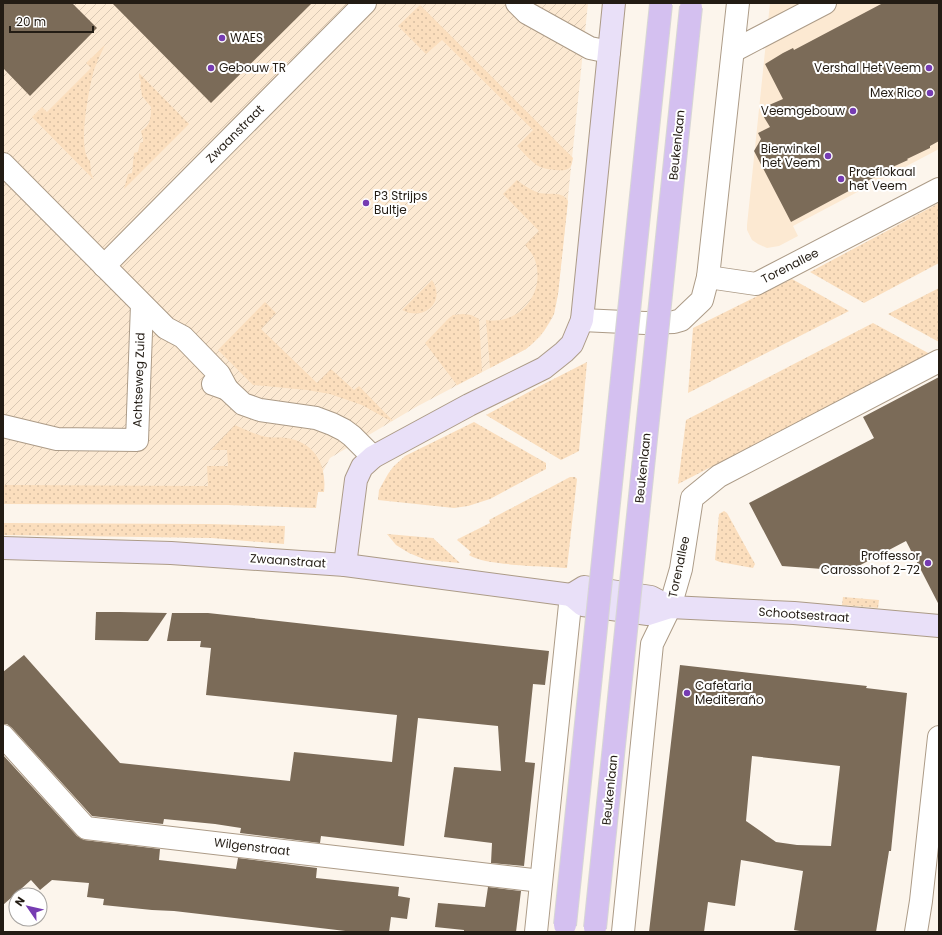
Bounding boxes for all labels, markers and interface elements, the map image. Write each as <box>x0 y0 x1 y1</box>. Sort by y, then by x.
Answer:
scale bar <box>10 8 93 34</box>
text: 20 m <box>16 13 46 30</box>
place label: WAES <box>230 29 263 46</box>
marker: WAES <box>217 33 227 43</box>
place label: Gebouw TR <box>219 59 286 76</box>
place label: Vershal Het Veem <box>814 59 921 76</box>
marker: Gebouw TR <box>206 63 216 73</box>
marker: Vershal Het Veem <box>924 63 934 73</box>
place label: Mex Rico <box>870 84 922 101</box>
marker: Mex Rico <box>925 88 935 98</box>
street label: Zwaanstraat <box>202 101 268 167</box>
place label: Veemgebouw <box>761 102 845 119</box>
marker: Veemgebouw <box>848 106 858 116</box>
street label: Beukenlaan <box>664 109 689 181</box>
place label: Bierwinkel het Veem <box>761 140 820 171</box>
marker: Bierwinkel het Veem <box>823 151 833 161</box>
place label: Proeflokaal het Veem <box>849 163 916 194</box>
marker: Proeflokaal het Veem <box>836 174 846 184</box>
place label: P3 Strijps Bultje <box>374 187 427 218</box>
marker: P3 Strijps Bultje <box>361 198 371 208</box>
street label: Torenallee <box>758 244 822 287</box>
street label: Achtseweg Zuid <box>128 332 149 428</box>
street label: Beukenlaan <box>630 432 655 504</box>
street label: Torenallee <box>664 534 693 599</box>
place label: Proffessor Carossohof 2-72 <box>821 547 921 578</box>
street label: Zwaanstraat <box>250 549 327 572</box>
marker: Proffessor Carossohof 2-72 <box>923 558 933 568</box>
street label: Schootsestraat <box>758 603 850 626</box>
place label: Cafetaria Mediteraño <box>695 677 764 708</box>
marker: Cafetaria Mediteraño <box>682 688 692 698</box>
street label: Beukenlaan <box>597 754 622 826</box>
street label: Wilgenstraat <box>213 833 291 860</box>
north arrow <box>8 887 48 927</box>
text: N <box>11 894 29 909</box>

